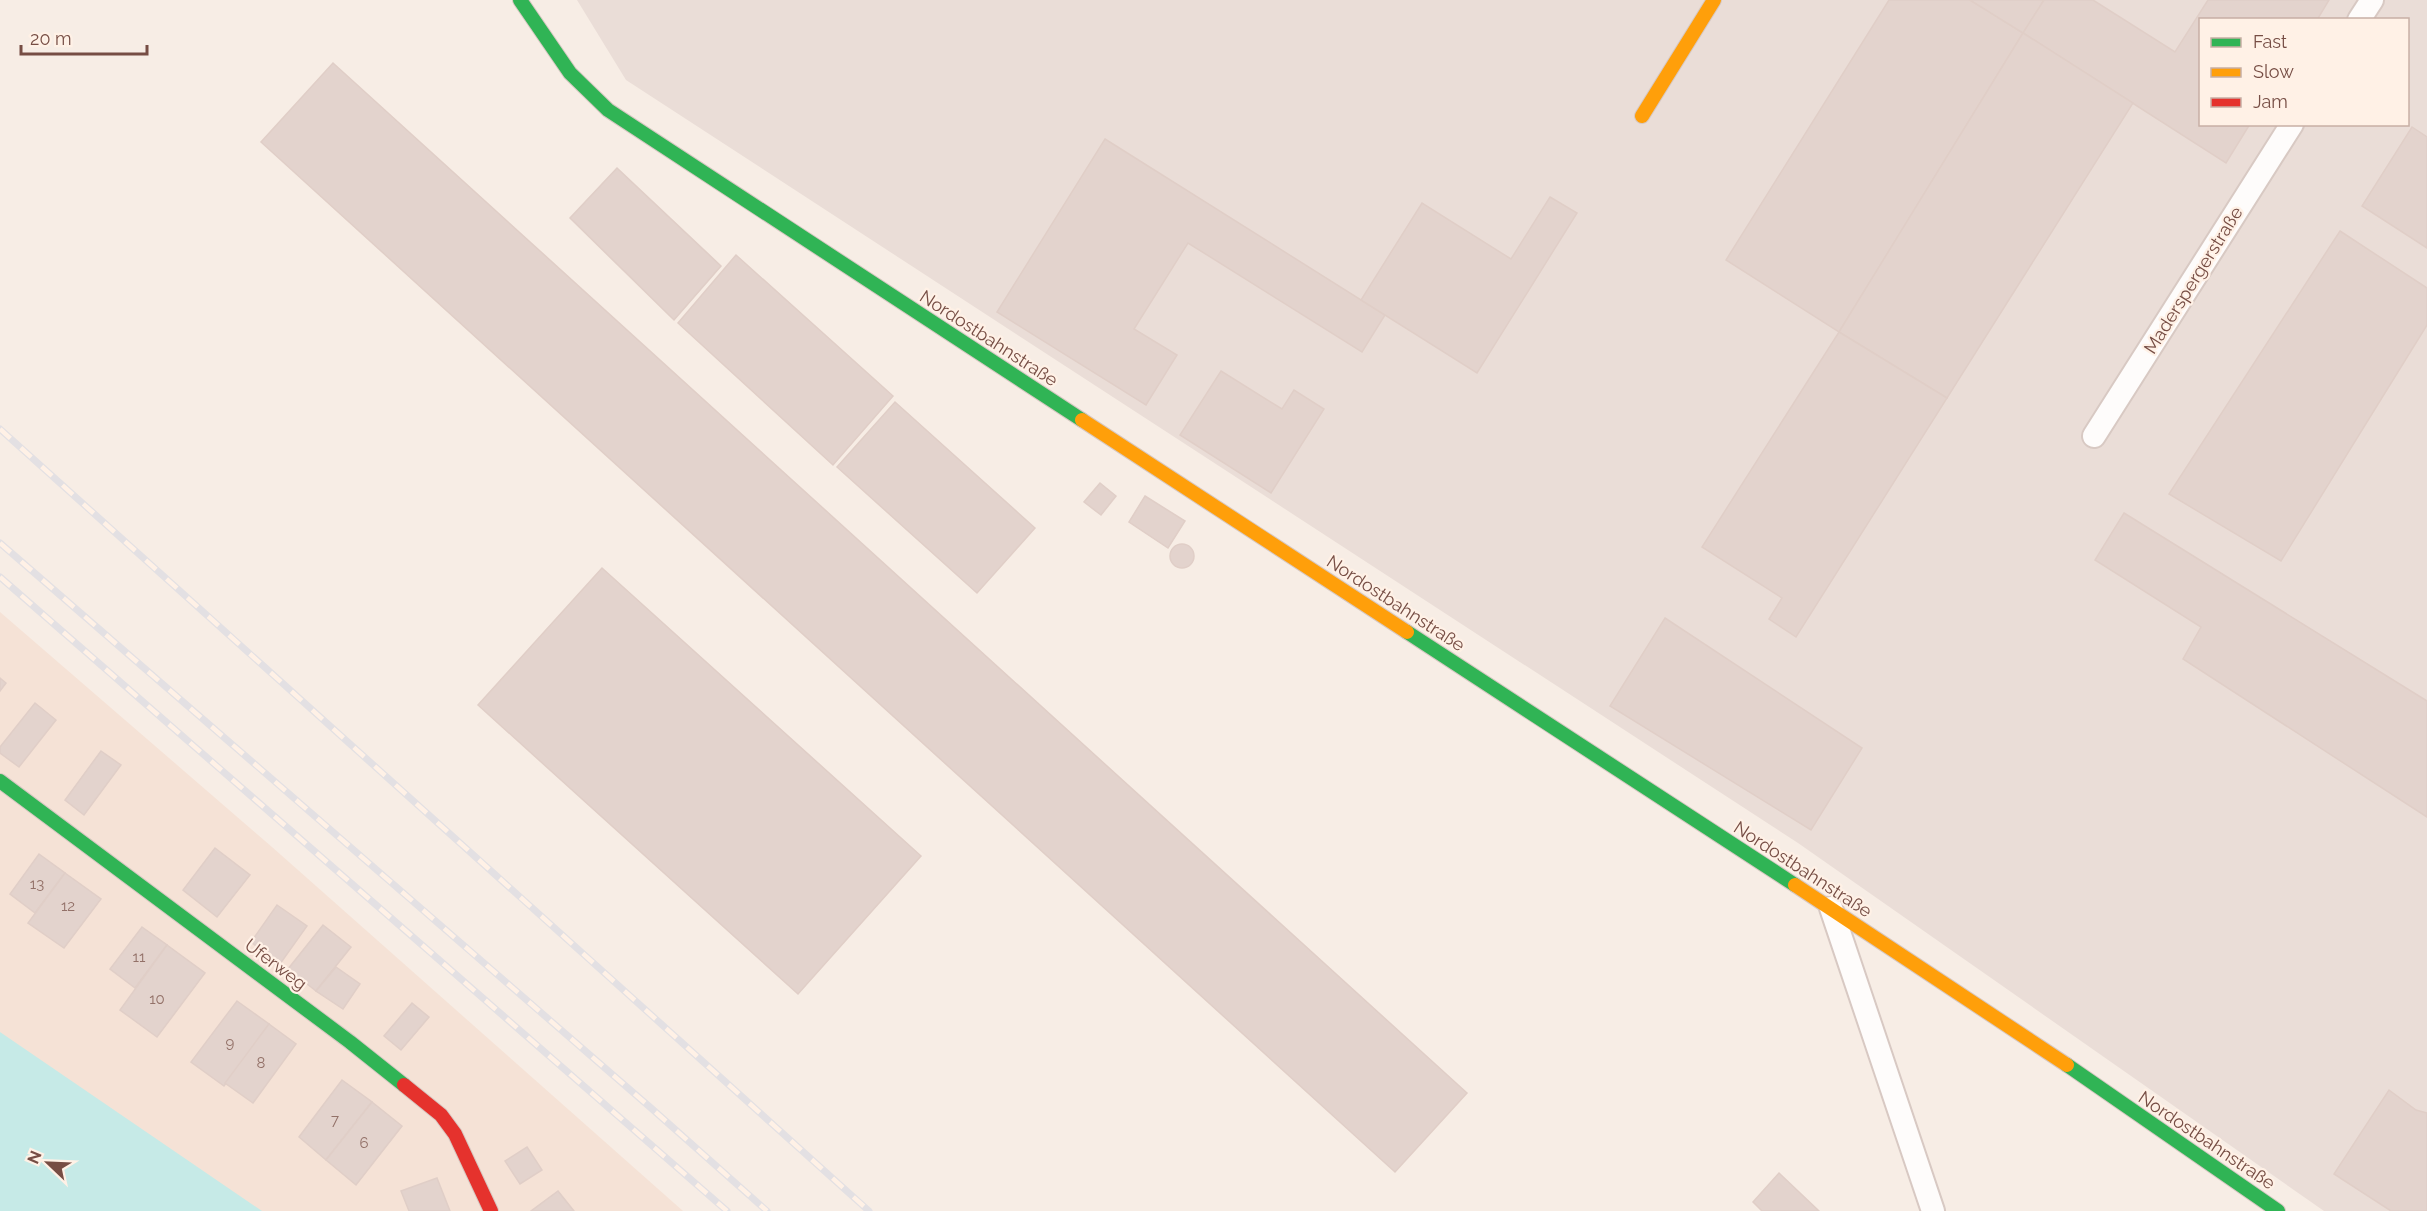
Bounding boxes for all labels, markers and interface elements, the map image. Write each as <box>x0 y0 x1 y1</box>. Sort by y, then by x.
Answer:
scale bar <box>21 18 147 56</box>
legend <box>2199 18 2409 126</box>
text: 20 m <box>30 28 72 49</box>
text: Fast <box>2253 31 2287 52</box>
text: Slow <box>2253 61 2294 82</box>
text: Jam <box>2253 91 2288 112</box>
street label: Maderspergerstraße <box>2139 202 2247 357</box>
street label: Nordostbahnstraße <box>916 286 1062 391</box>
street label: Nordostbahnstraße <box>1323 551 1469 656</box>
street label: Nordostbahnstraße <box>1730 817 1876 922</box>
house number: 13 <box>30 875 44 893</box>
house number: 12 <box>61 897 75 915</box>
street label: Uferweg <box>241 934 311 994</box>
house number: 11 <box>133 948 146 966</box>
house number: 10 <box>149 990 165 1008</box>
house number: 9 <box>226 1034 235 1052</box>
house number: 8 <box>257 1054 266 1072</box>
street label: Nordostbahnstraße <box>2135 1086 2280 1194</box>
house number: 7 <box>331 1111 339 1129</box>
north arrow <box>18 1133 78 1193</box>
house number: 6 <box>359 1134 369 1152</box>
text: N <box>24 1148 46 1167</box>

